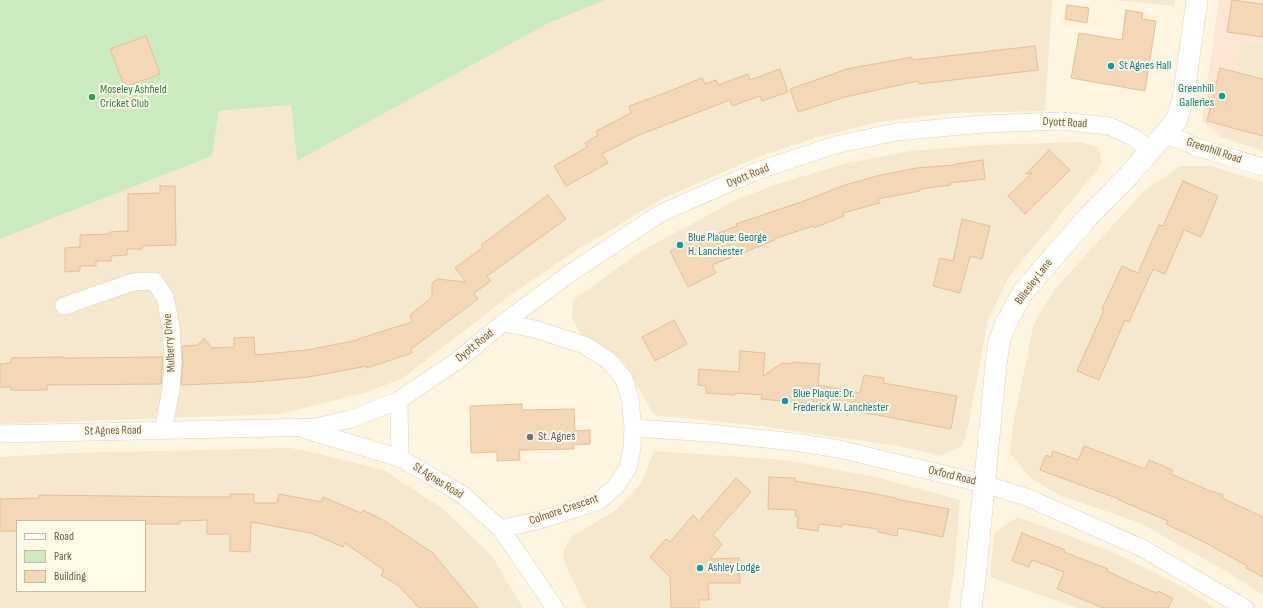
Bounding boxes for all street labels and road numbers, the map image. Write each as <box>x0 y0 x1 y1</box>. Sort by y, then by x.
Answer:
street label: Dyott Road <box>1042 115 1088 131</box>
street label: Greenhill Road <box>1184 135 1244 167</box>
street label: Dyott Road <box>725 161 771 191</box>
street label: Billesley Lane <box>1012 256 1056 308</box>
street label: Mulberry Drive <box>161 313 179 373</box>
street label: Dyott Road <box>453 326 497 366</box>
street label: St Agnes Road <box>84 423 142 439</box>
street label: St Agnes Road <box>410 460 466 502</box>
street label: Oxford Road <box>927 463 977 489</box>
street label: Colmore Crescent <box>528 491 600 529</box>

